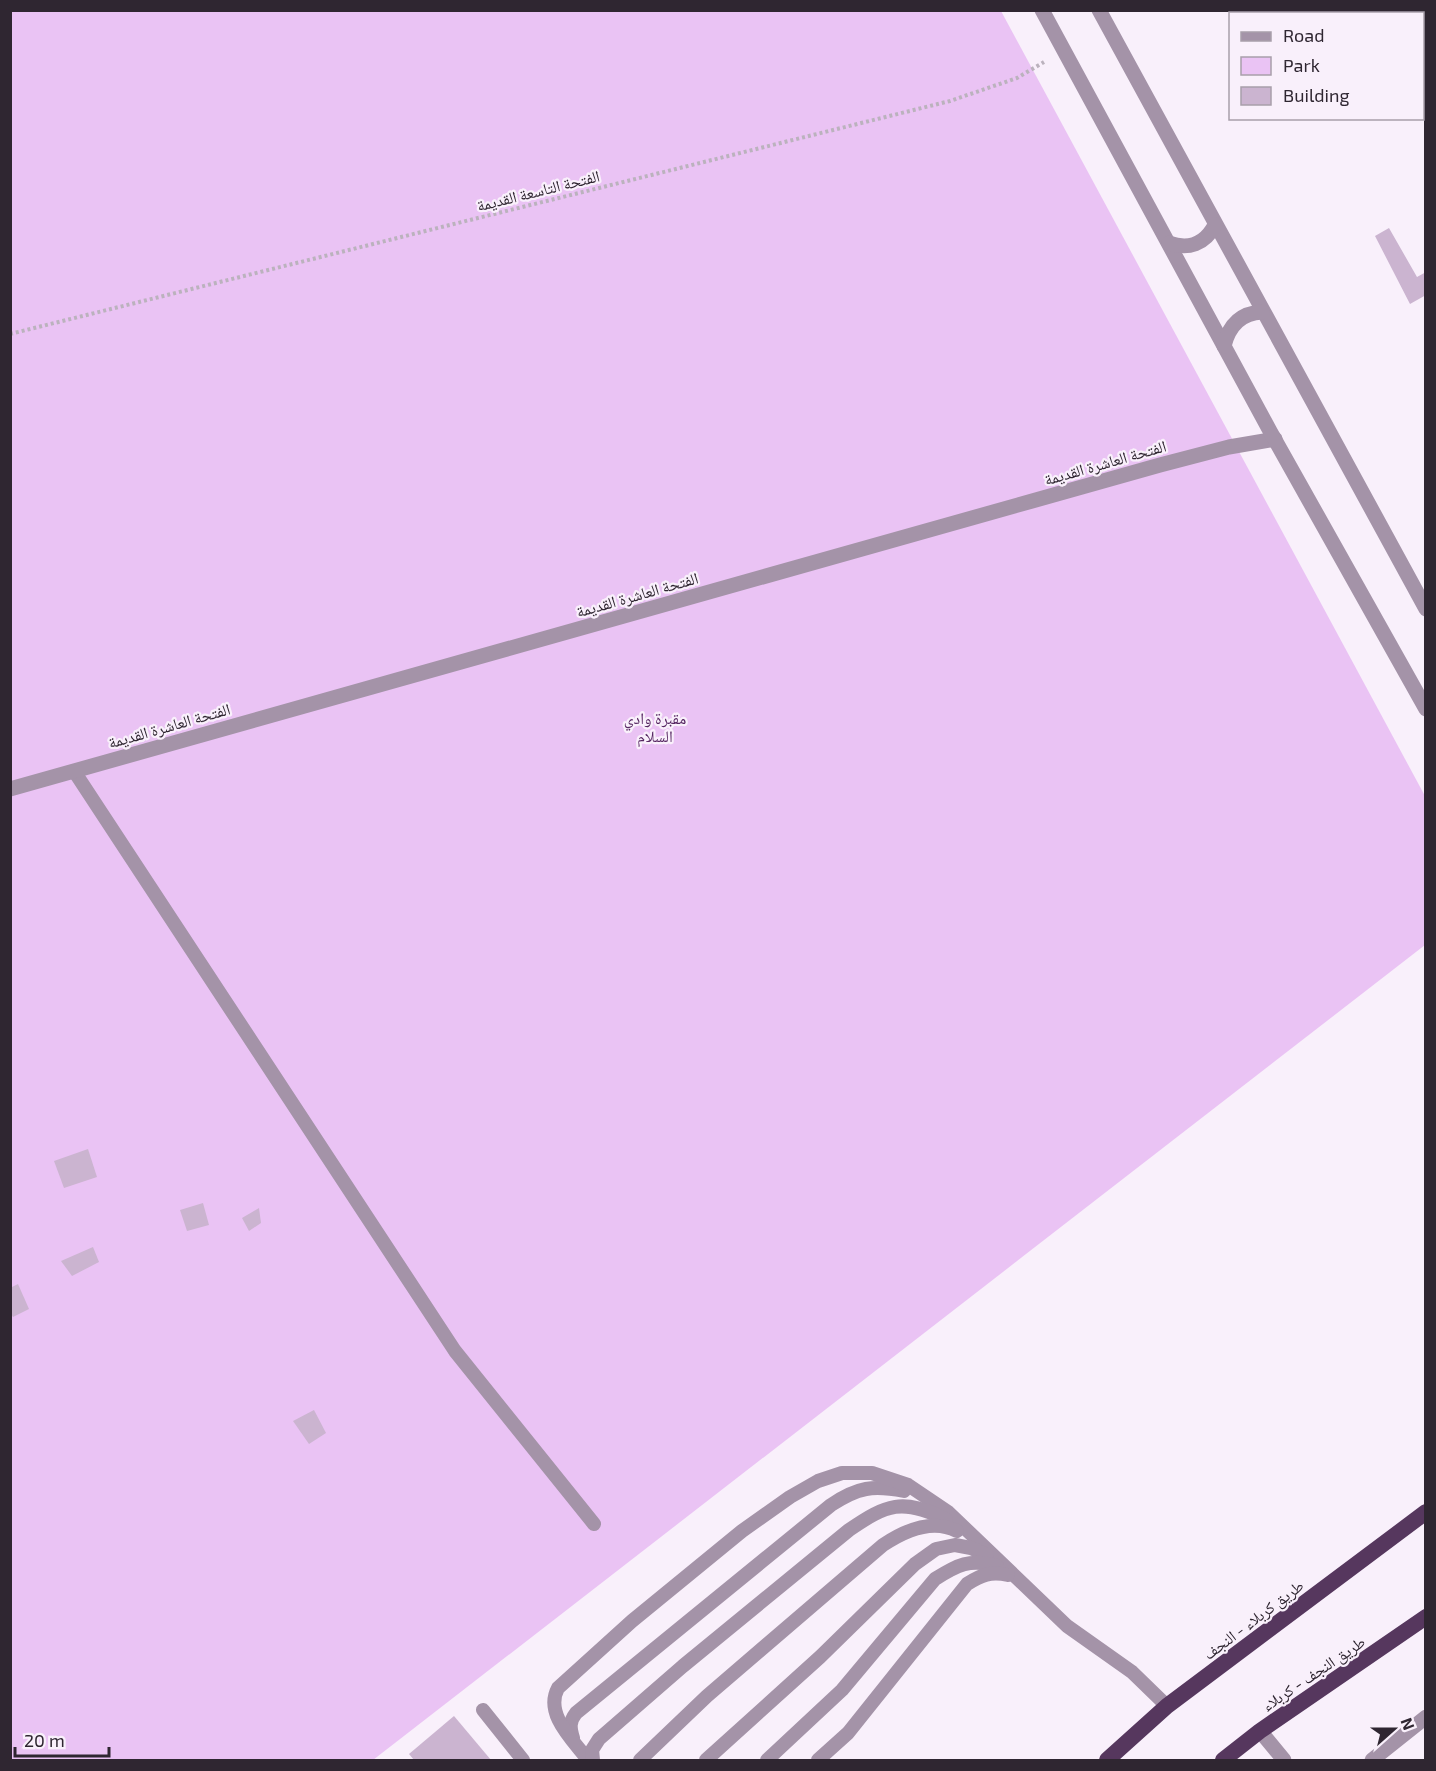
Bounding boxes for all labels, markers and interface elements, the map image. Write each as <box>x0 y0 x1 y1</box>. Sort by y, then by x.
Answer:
legend <box>1229 12 1424 120</box>
text: Road <box>1283 24 1324 46</box>
text: Park <box>1283 54 1320 76</box>
text: Building <box>1283 84 1350 106</box>
street label: الفتحة التاسعة القديمة <box>475 166 601 215</box>
street label: الفتحة العاشرة القديمة <box>1042 436 1168 489</box>
street label: الفتحة العاشرة القديمة <box>574 568 700 621</box>
street label: الفتحة العاشرة القديمة <box>106 699 232 752</box>
park label: مقبرة وادي السلام <box>624 708 686 747</box>
street label: طريق کربلاء - النجف <box>1199 1575 1308 1664</box>
street label: طريق النجف - کربلاء <box>1258 1631 1369 1716</box>
north arrow <box>1364 1699 1424 1759</box>
text: N <box>1398 1715 1419 1732</box>
scale bar <box>15 1720 110 1758</box>
text: 20 m <box>24 1729 65 1751</box>

